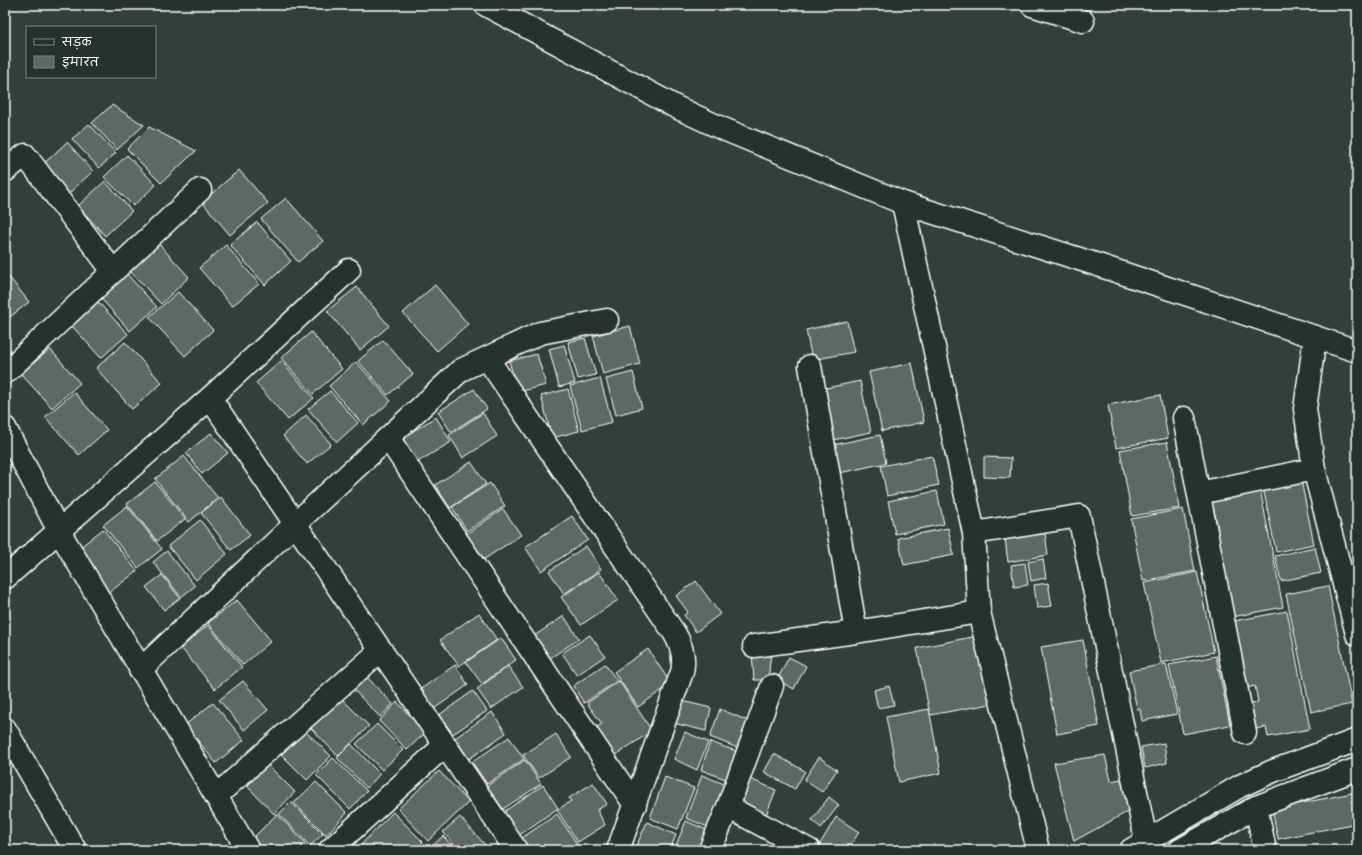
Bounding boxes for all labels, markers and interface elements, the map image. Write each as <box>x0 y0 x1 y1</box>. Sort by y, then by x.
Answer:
legend <box>26 26 156 78</box>
text: सड़क <box>61 31 93 53</box>
text: इमारत <box>62 51 100 73</box>

